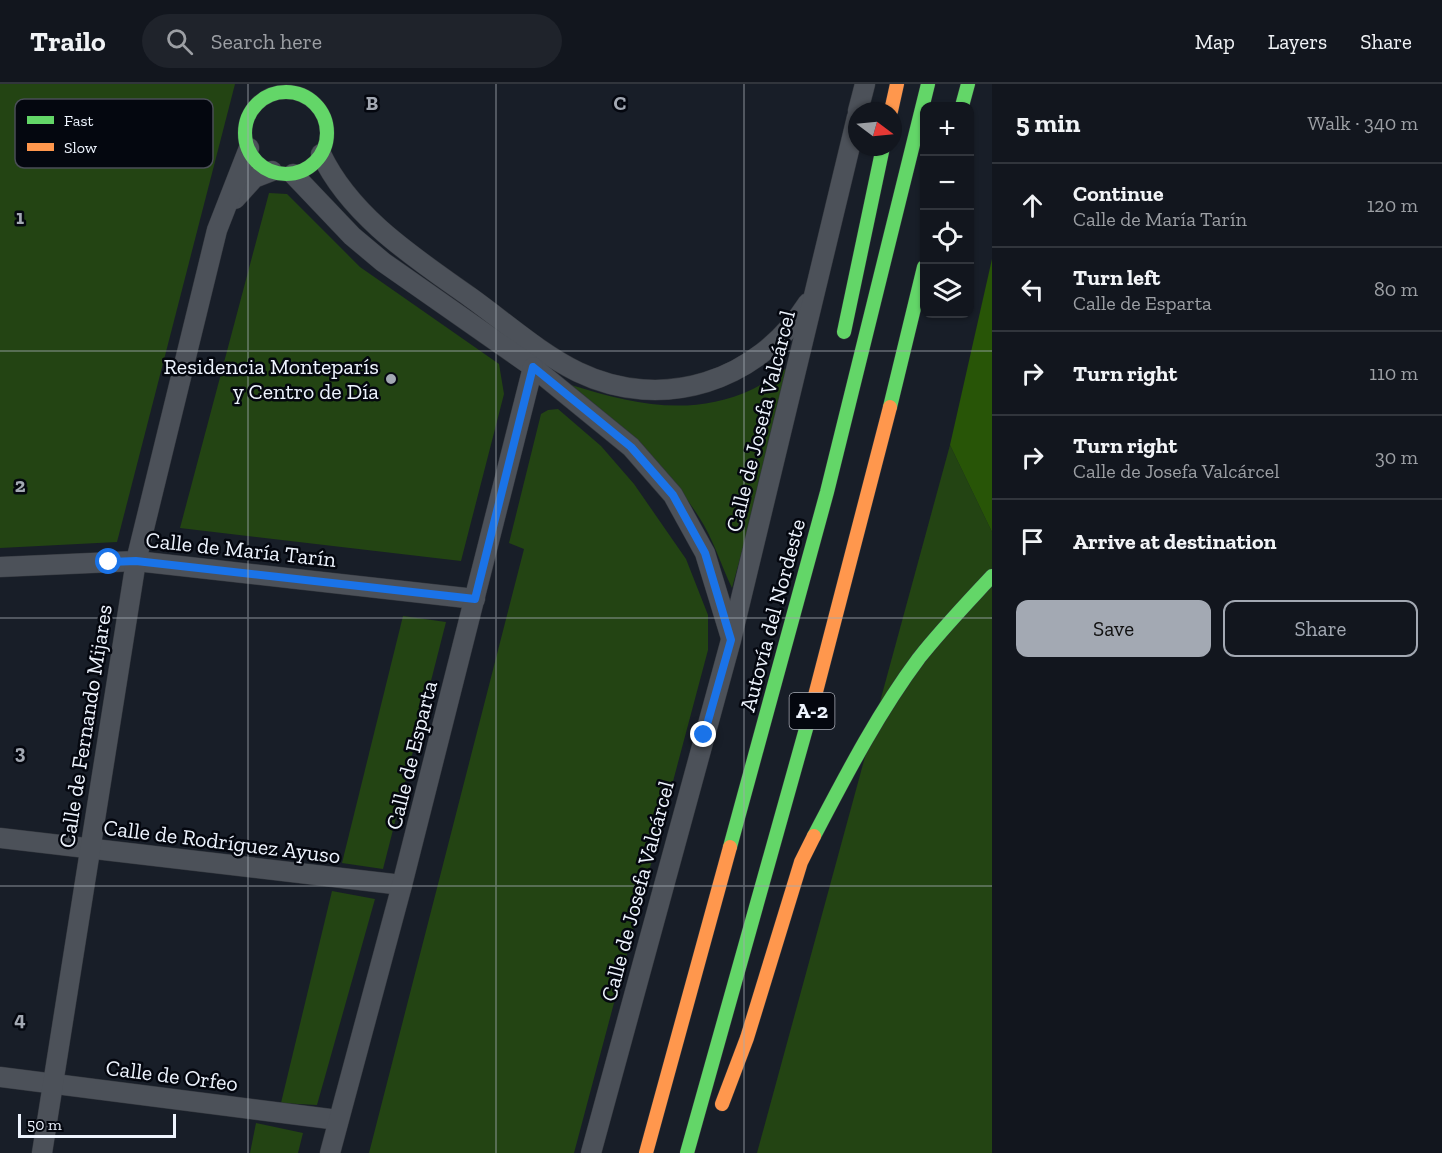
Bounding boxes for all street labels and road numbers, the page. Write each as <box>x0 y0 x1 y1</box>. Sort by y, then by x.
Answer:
street label: Calle de Josefa Valcárcel <box>720 307 801 535</box>
street label: Autovía del Nordeste <box>734 516 811 714</box>
street label: Calle de María Tarín <box>144 526 338 573</box>
street label: Calle de Fernando Mijares <box>53 603 118 850</box>
street label: Calle de Esparta <box>380 677 443 832</box>
road number: A-2 <box>790 693 834 729</box>
street label: Calle de Josefa Valcárcel <box>595 778 680 1004</box>
street label: Calle de Rodríguez Ayuso <box>102 814 342 869</box>
street label: Calle de Orfeo <box>104 1054 240 1097</box>

